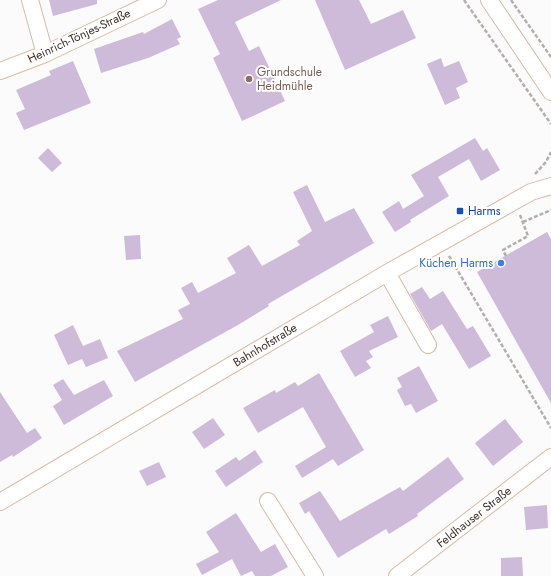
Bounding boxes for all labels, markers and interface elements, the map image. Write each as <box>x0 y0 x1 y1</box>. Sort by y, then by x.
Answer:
street label: Heinrich-Tönjes-Straße <box>24 4 134 68</box>
place label: Grundschule Heidmühle <box>257 63 322 95</box>
marker: Grundschule Heidmühle <box>244 74 254 84</box>
place label: Harms <box>468 202 501 220</box>
marker: Harms <box>455 206 465 216</box>
place label: Küchen Harms <box>419 254 493 272</box>
marker: Küchen Harms <box>496 258 506 268</box>
street label: Bahnhofstraße <box>230 319 300 371</box>
street label: Feldhauser Straße <box>433 482 515 552</box>

